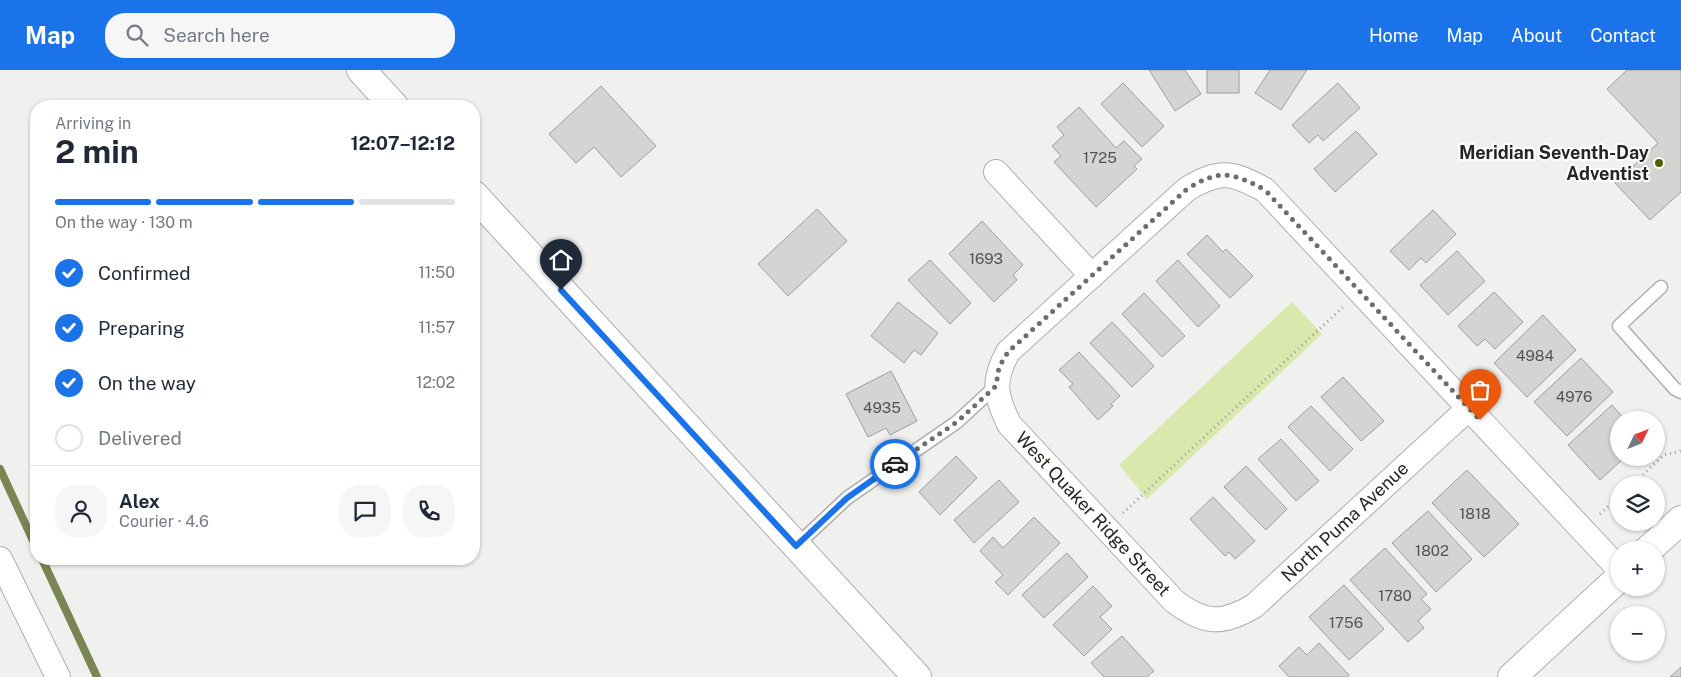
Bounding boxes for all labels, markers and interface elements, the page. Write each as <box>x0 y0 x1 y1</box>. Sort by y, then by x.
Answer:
search box <box>105 13 455 58</box>
text: Map <box>25 21 75 49</box>
icon: search <box>123 21 151 49</box>
text: Search here <box>163 24 270 46</box>
text: Home <box>1369 25 1419 46</box>
text: Map <box>1447 25 1483 46</box>
text: About <box>1511 25 1562 46</box>
text: Contact <box>1590 25 1656 46</box>
text: Arriving in <box>55 114 131 133</box>
text: 12:07–12:12 <box>350 132 455 154</box>
text: 2 min <box>55 133 139 170</box>
place label: Meridian Seventh-Day Adventist <box>1459 142 1649 184</box>
house number: 1725 <box>1083 149 1117 166</box>
marker: Meridian Seventh-Day Adventist <box>1653 157 1665 169</box>
text: On the way · 130 m <box>55 213 193 232</box>
pin <box>540 239 582 290</box>
icon: home <box>547 246 575 274</box>
house number: 1693 <box>969 250 1003 267</box>
icon: check <box>55 259 83 287</box>
text: Confirmed <box>98 262 191 284</box>
text: 11:50 <box>418 263 455 282</box>
icon: check <box>55 314 83 342</box>
text: Preparing <box>98 317 185 339</box>
text: 11:57 <box>419 318 455 337</box>
house number: 4984 <box>1516 347 1554 364</box>
icon: check <box>55 369 83 397</box>
pin <box>1459 369 1501 420</box>
text: On the way <box>98 372 196 394</box>
text: 12:02 <box>416 373 455 392</box>
icon: bag <box>1466 376 1494 404</box>
house number: 4976 <box>1556 388 1592 405</box>
house number: 4935 <box>863 399 901 416</box>
north arrow <box>1610 411 1665 466</box>
map controls <box>1610 411 1665 661</box>
text: Delivered <box>98 427 182 449</box>
street label: West Quaker Ridge Street <box>1012 427 1175 600</box>
courier <box>870 439 920 489</box>
icon: car <box>881 450 909 478</box>
street label: North Puma Avenue <box>1277 457 1412 586</box>
button: layers <box>1610 476 1665 531</box>
button: person <box>55 485 107 537</box>
button: chat <box>339 485 391 537</box>
button: phone <box>403 485 455 537</box>
text: Alex <box>119 490 160 512</box>
house number: 1818 <box>1459 505 1491 522</box>
text: Courier · 4.6 <box>119 512 209 531</box>
button: + <box>1610 541 1665 596</box>
house number: 1802 <box>1415 542 1449 559</box>
house number: 1780 <box>1378 587 1412 604</box>
button: − <box>1610 606 1665 661</box>
house number: 1756 <box>1329 614 1363 631</box>

